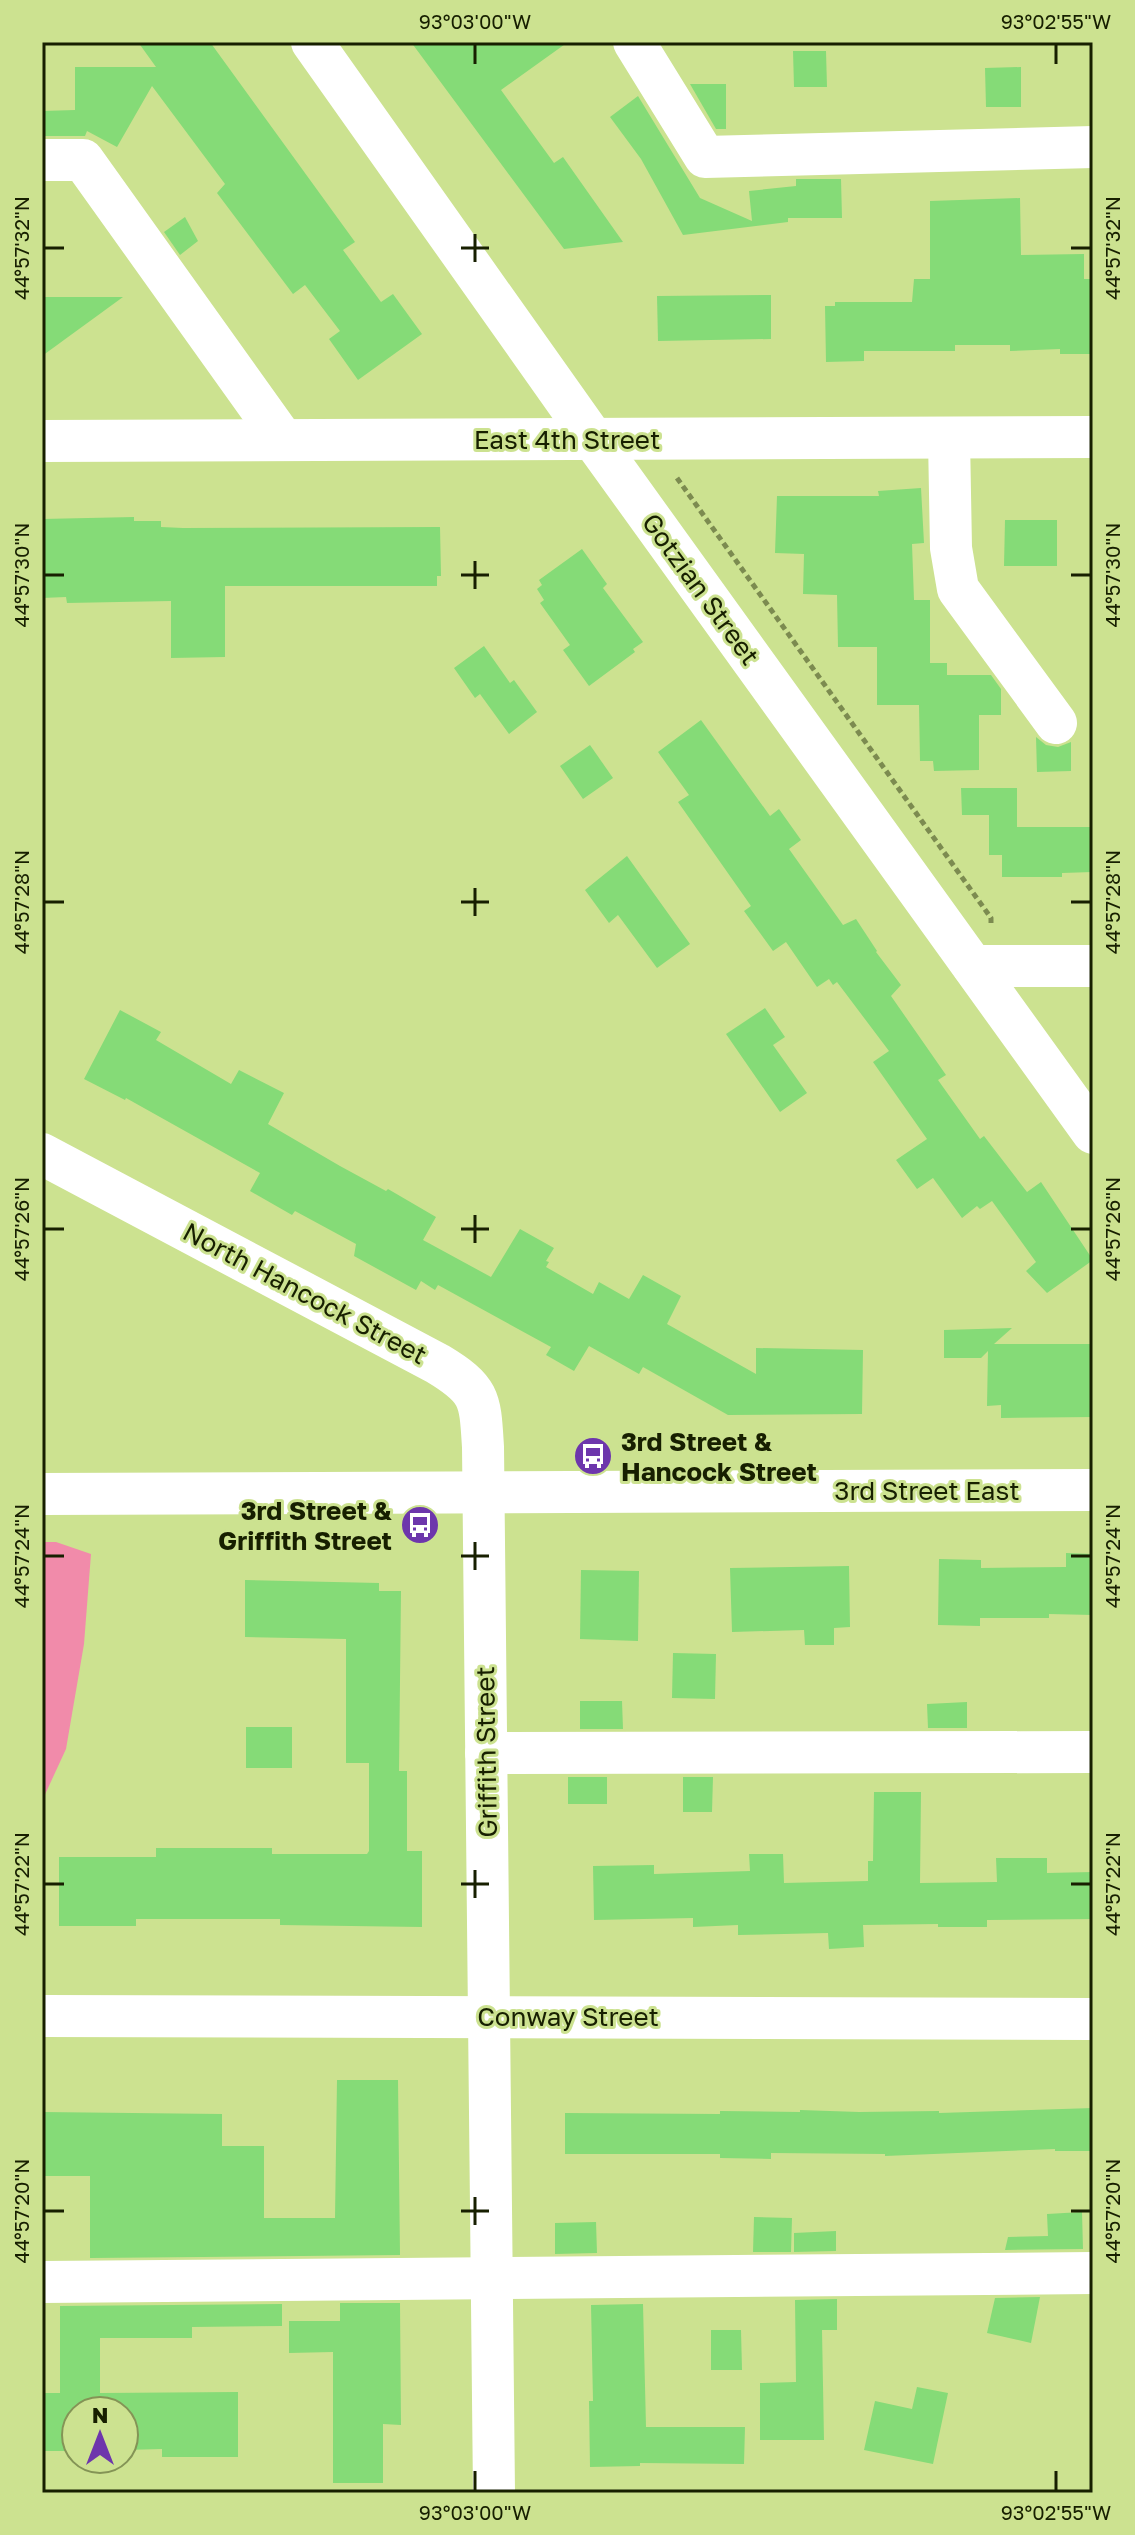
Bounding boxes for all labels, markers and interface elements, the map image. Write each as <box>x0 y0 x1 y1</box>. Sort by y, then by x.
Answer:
text: 93°03'00"W <box>419 9 531 33</box>
text: 93°02'55"W <box>1001 9 1111 33</box>
text: 44°57'32"N <box>9 196 33 300</box>
text: 44°57'32"N <box>1100 196 1124 300</box>
street label: East 4th Street <box>474 424 660 455</box>
street label: Gotzian Street <box>636 507 766 671</box>
text: 44°57'30"N <box>9 523 33 627</box>
text: 44°57'30"N <box>1100 523 1124 627</box>
text: 44°57'28"N <box>9 850 33 954</box>
text: 44°57'28"N <box>1100 850 1124 954</box>
text: 44°57'26"N <box>9 1177 33 1281</box>
text: 44°57'26"N <box>1100 1177 1124 1281</box>
street label: North Hancock Street <box>178 1216 432 1370</box>
place label: 3rd Street & Hancock Street <box>621 1426 817 1487</box>
bus stop icon: 3rd Street & Hancock Street <box>572 1435 614 1477</box>
street label: 3rd Street East <box>834 1475 1020 1506</box>
place label: 3rd Street & Griffith Street <box>218 1495 393 1556</box>
text: 44°57'24"N <box>9 1504 33 1608</box>
bus stop icon: 3rd Street & Griffith Street <box>399 1504 441 1546</box>
text: 44°57'24"N <box>1100 1504 1124 1608</box>
street label: Griffith Street <box>469 1666 503 1838</box>
text: 44°57'22"N <box>9 1832 33 1936</box>
text: 44°57'22"N <box>1100 1832 1124 1936</box>
street label: Conway Street <box>477 2001 659 2032</box>
text: 44°57'20"N <box>9 2159 33 2263</box>
text: 44°57'20"N <box>1100 2159 1124 2263</box>
north arrow <box>60 2395 140 2475</box>
text: N <box>92 2401 108 2428</box>
text: 93°03'00"W <box>419 2500 531 2524</box>
text: 93°02'55"W <box>1001 2500 1111 2524</box>

